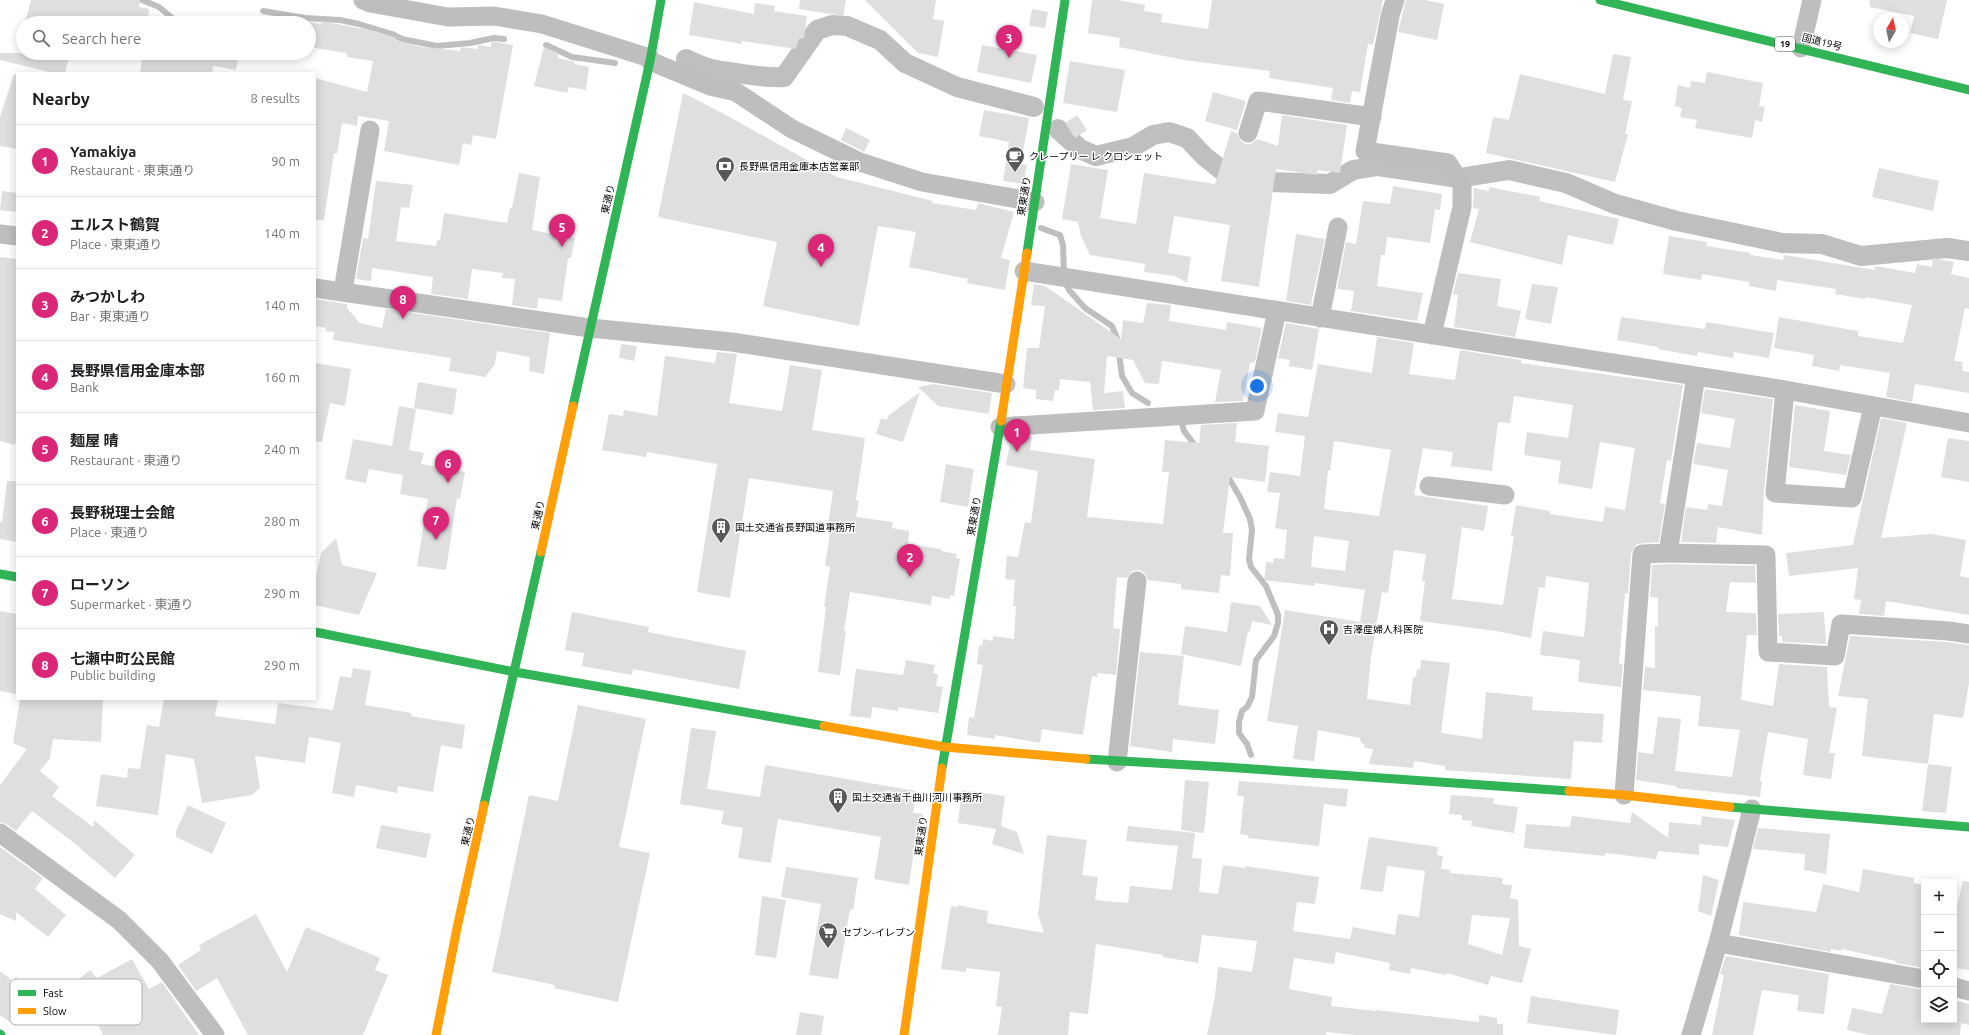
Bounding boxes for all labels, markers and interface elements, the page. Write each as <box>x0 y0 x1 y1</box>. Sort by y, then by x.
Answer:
north arrow <box>1873 12 1909 48</box>
search box <box>16 16 316 60</box>
pin: 3 <box>996 25 1022 58</box>
icon: search <box>30 27 52 49</box>
text: Search here <box>62 30 141 47</box>
street label: 国道19号 <box>1801 32 1843 52</box>
road number: 19 <box>1775 37 1795 51</box>
text: Nearby <box>32 89 90 108</box>
text: 8 results <box>250 91 300 105</box>
text: Yamakiya <box>70 143 136 160</box>
cafe icon: クレープリー レ クロシェット <box>1004 145 1026 173</box>
place label: クレープリー レ クロシェット <box>1029 151 1163 162</box>
text: 1 <box>41 154 49 168</box>
text: 90 m <box>271 154 300 168</box>
bank icon: 長野県信用金庫本店営業部 <box>714 155 736 183</box>
place label: 長野県信用金庫本店営業部 <box>739 161 859 172</box>
text: Restaurant · 東東通り <box>70 163 195 177</box>
street label: 東東通り <box>1015 175 1033 217</box>
street label: 東通り <box>599 183 617 215</box>
pin: 5 <box>549 214 575 247</box>
text: エルスト鶴賀 <box>70 216 160 233</box>
text: 2 <box>41 226 49 240</box>
text: 140 m <box>264 226 300 240</box>
pin: 4 <box>808 234 834 267</box>
text: Place · 東東通り <box>70 237 162 251</box>
pin: 8 <box>390 286 416 319</box>
text: みつかしわ <box>70 288 145 305</box>
text: 3 <box>41 298 49 312</box>
text: 140 m <box>264 298 300 312</box>
text: Bar · 東東通り <box>70 309 151 323</box>
text: 長野県信用金庫本部 <box>70 362 205 379</box>
text: 4 <box>41 370 49 384</box>
text: 160 m <box>264 370 300 384</box>
your location <box>1247 376 1267 396</box>
text: Bank <box>70 380 99 394</box>
pin: 1 <box>1004 419 1030 452</box>
text: 麺屋 晴 <box>70 432 119 449</box>
text: 5 <box>41 442 49 456</box>
text: 240 m <box>264 442 300 456</box>
pin: 6 <box>435 450 461 483</box>
text: Restaurant · 東通り <box>70 453 182 467</box>
street label: 東東通り <box>965 495 983 537</box>
street label: 東通り <box>530 499 546 531</box>
text: 長野税理士会館 <box>70 504 175 521</box>
pin: 7 <box>423 507 449 540</box>
text: 6 <box>41 514 49 528</box>
text: 280 m <box>264 514 300 528</box>
building icon: 国土交通省長野国道事務所 <box>710 516 732 544</box>
place label: 国土交通省長野国道事務所 <box>735 522 855 533</box>
text: Place · 東通り <box>70 525 149 539</box>
pin: 2 <box>897 544 923 577</box>
text: ローソン <box>70 576 130 593</box>
text: 7 <box>41 586 49 600</box>
text: 290 m <box>264 586 300 600</box>
text: Supermarket · 東通り <box>70 597 194 611</box>
hospital icon: 吉澤産婦人科医院 <box>1318 618 1340 646</box>
place label: 吉澤産婦人科医院 <box>1343 624 1423 635</box>
text: 七瀬中町公民館 <box>70 650 175 667</box>
text: 8 <box>41 658 49 672</box>
text: 290 m <box>264 658 300 672</box>
text: Public building <box>70 668 156 682</box>
building icon: 国土交通省千曲川河川事務所 <box>827 786 849 814</box>
place label: 国土交通省千曲川河川事務所 <box>852 792 982 803</box>
street label: 東通り <box>459 815 477 847</box>
street label: 東東通り <box>913 815 929 857</box>
map controls <box>1921 879 1957 1023</box>
button: + <box>1921 879 1957 915</box>
button: − <box>1921 915 1957 951</box>
supermarket icon: セブン-イレブン <box>817 921 839 949</box>
place label: セブン-イレブン <box>842 927 915 938</box>
button: locate <box>1921 951 1957 987</box>
legend <box>10 979 142 1025</box>
text: Fast <box>43 987 64 999</box>
button: layers <box>1921 987 1957 1023</box>
text: Slow <box>43 1005 67 1017</box>

